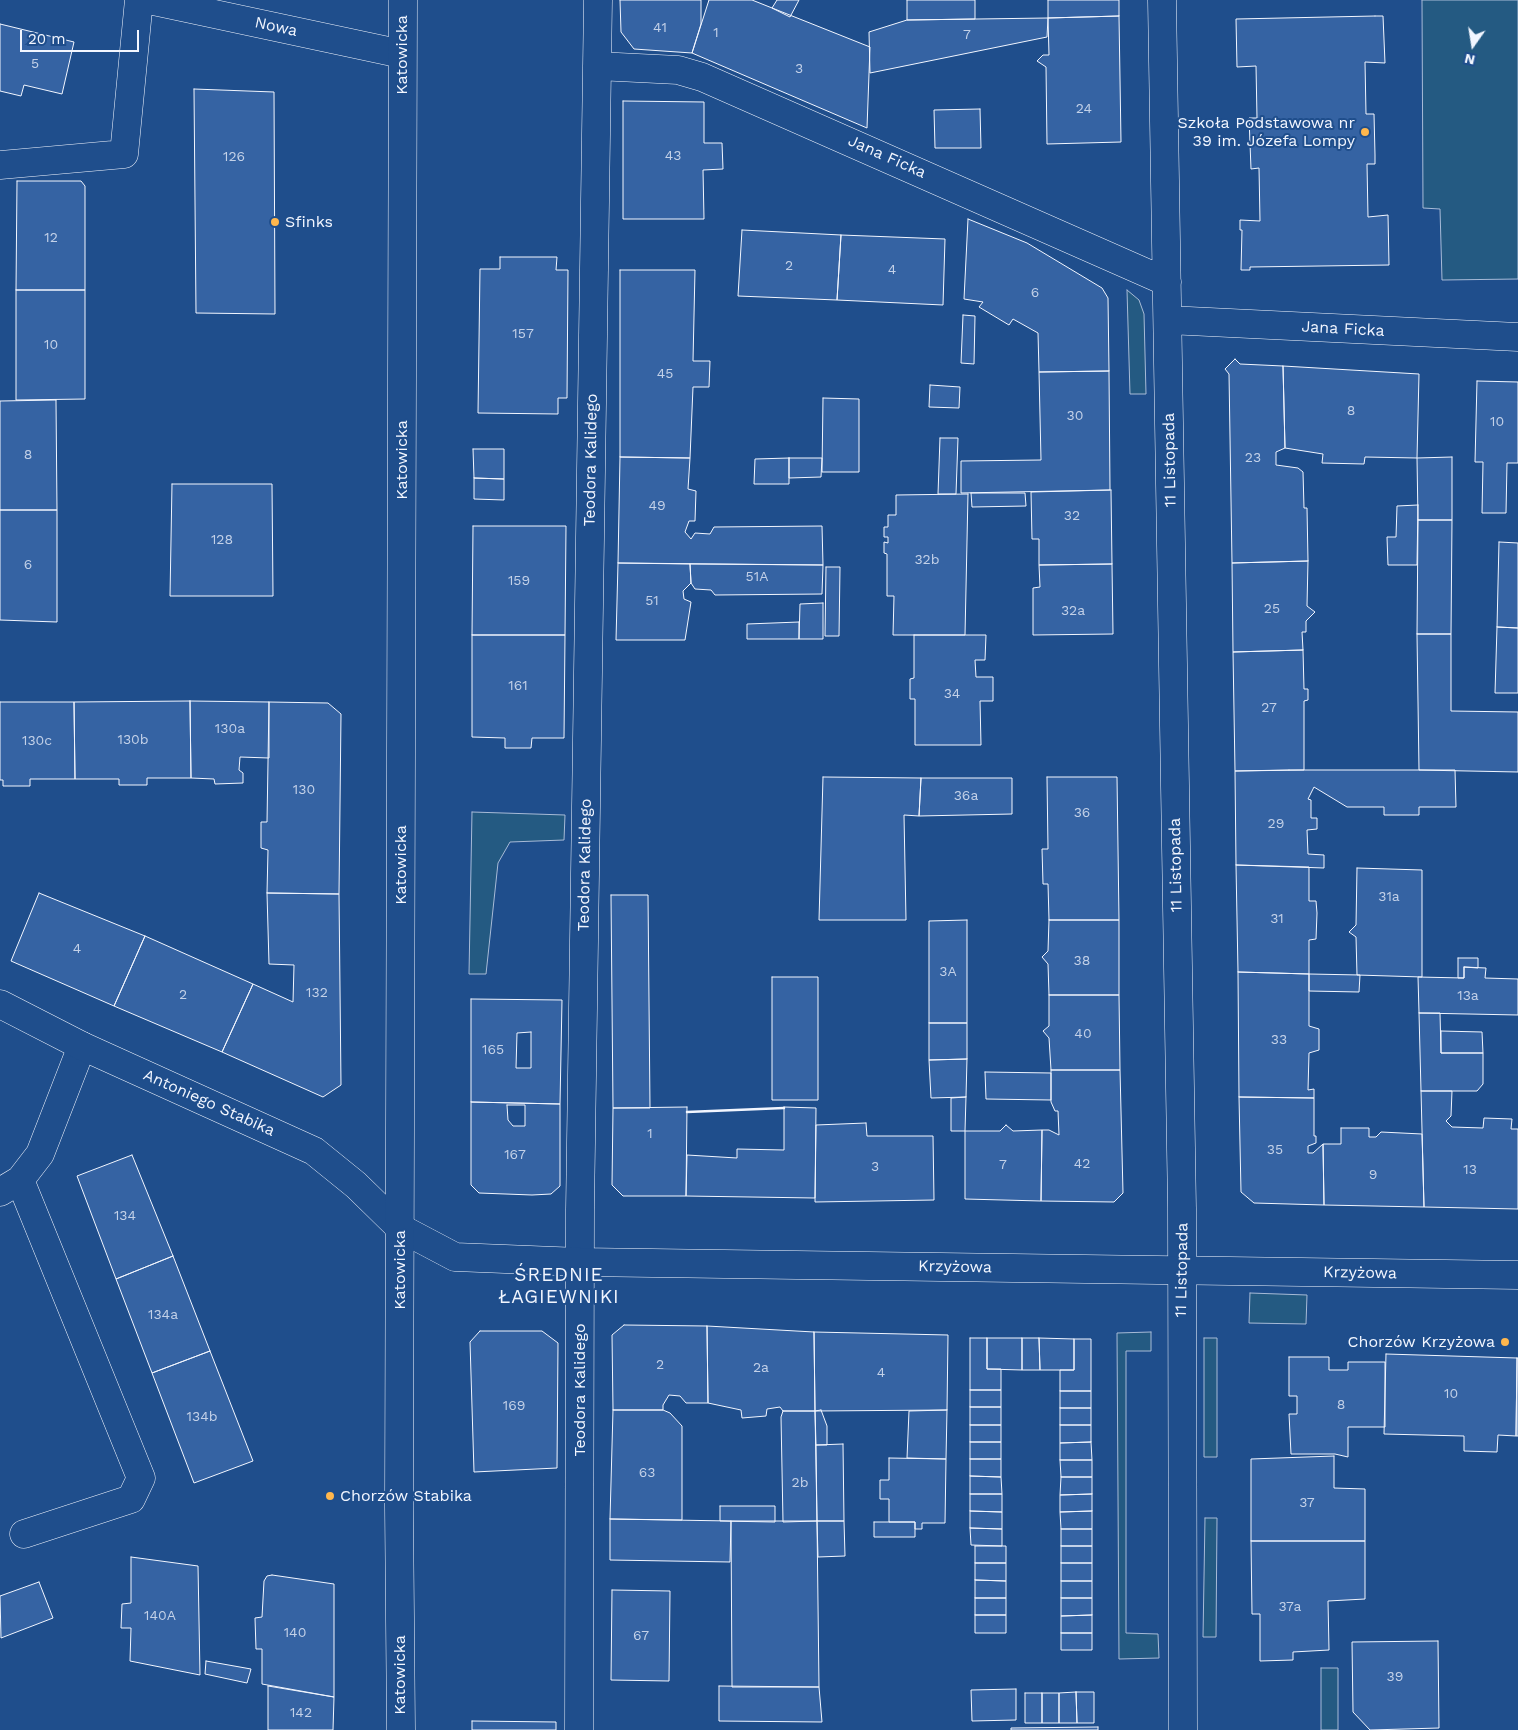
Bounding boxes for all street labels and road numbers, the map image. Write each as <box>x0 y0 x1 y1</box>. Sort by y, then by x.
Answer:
street label: Nowa <box>253 13 299 41</box>
street label: Katowicka <box>392 15 412 95</box>
street label: Jana Ficka <box>845 131 929 183</box>
street label: Jana Ficka <box>1301 317 1385 341</box>
street label: Teodora Kalidego <box>580 393 602 527</box>
street label: 11 Listopada <box>1160 413 1180 507</box>
street label: Katowicka <box>392 420 412 500</box>
street label: Teodora Kalidego <box>574 798 596 932</box>
street label: 11 Listopada <box>1166 818 1186 912</box>
street label: Katowicka <box>391 825 411 905</box>
street label: Antoniego Stabika <box>140 1065 278 1141</box>
street label: 11 Listopada <box>1172 1223 1192 1317</box>
street label: Katowicka <box>390 1230 410 1310</box>
street label: Krzyżowa <box>918 1257 992 1277</box>
street label: Krzyżowa <box>1323 1263 1397 1283</box>
street label: Teodora Kalidego <box>570 1323 590 1457</box>
street label: Katowicka <box>390 1635 410 1715</box>

